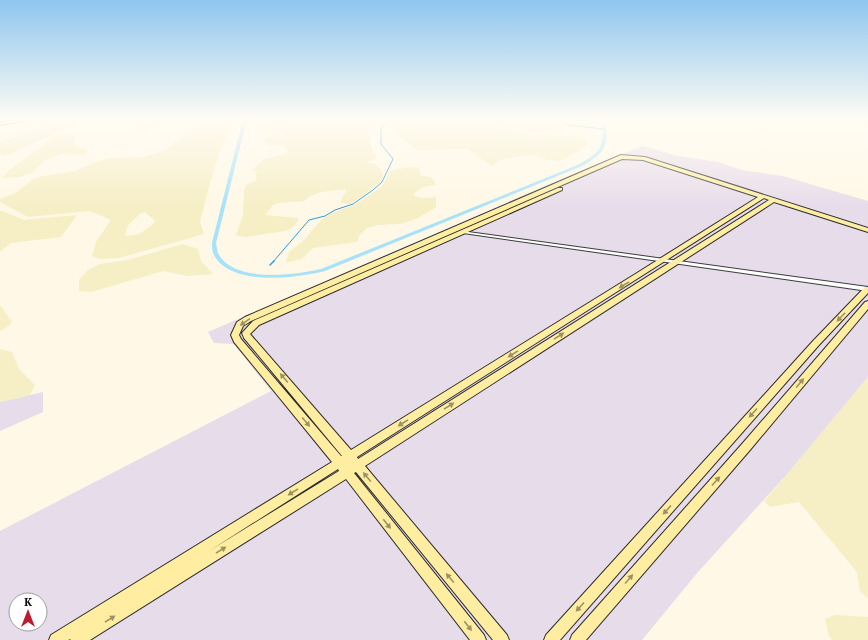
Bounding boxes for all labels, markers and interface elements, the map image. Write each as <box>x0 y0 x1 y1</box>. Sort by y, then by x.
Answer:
one-way arrow <box>618 282 629 289</box>
one-way arrow <box>836 312 846 322</box>
one-way arrow <box>240 318 251 325</box>
one-way arrow <box>553 333 564 340</box>
one-way arrow <box>508 350 518 358</box>
one-way arrow <box>279 373 288 383</box>
one-way arrow <box>796 377 805 388</box>
one-way arrow <box>444 402 454 410</box>
one-way arrow <box>749 407 758 418</box>
one-way arrow <box>302 417 311 427</box>
one-way arrow <box>398 419 408 427</box>
one-way arrow <box>363 472 372 483</box>
one-way arrow <box>711 476 720 486</box>
one-way arrow <box>288 488 298 496</box>
one-way arrow <box>662 504 671 515</box>
one-way arrow <box>383 518 392 529</box>
one-way arrow <box>215 547 227 554</box>
one-way arrow <box>446 572 455 583</box>
one-way arrow <box>625 573 634 584</box>
north arrow <box>8 592 48 632</box>
text: K <box>24 594 33 609</box>
one-way arrow <box>576 601 585 612</box>
one-way arrow <box>105 615 115 623</box>
one-way arrow <box>463 620 472 631</box>

